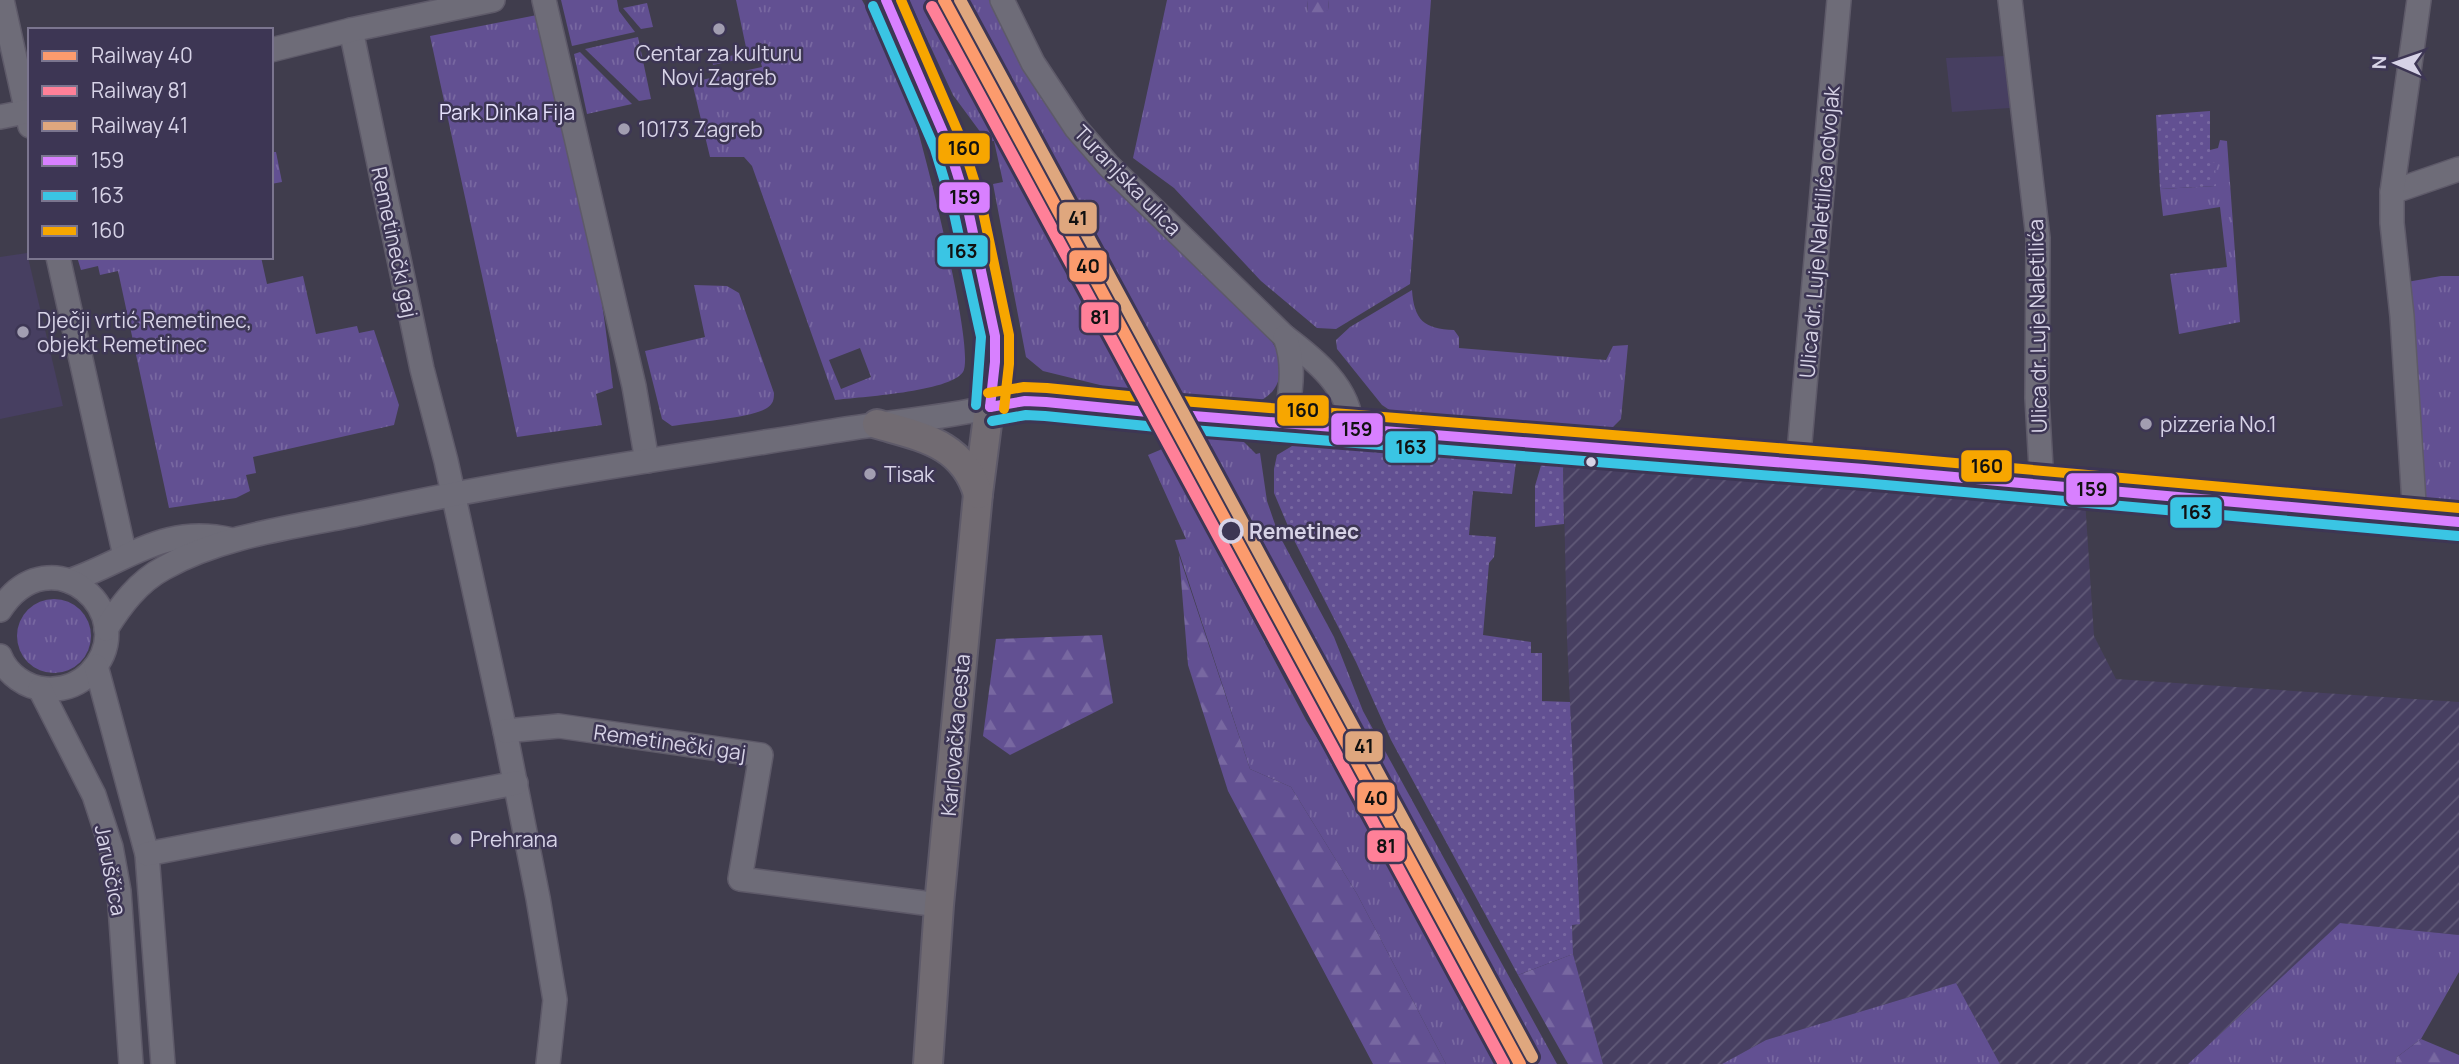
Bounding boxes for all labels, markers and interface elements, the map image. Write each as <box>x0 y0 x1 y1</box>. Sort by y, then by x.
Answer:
marker: Centar za kulturu Novi Zagreb <box>711 21 727 37</box>
legend <box>28 28 273 259</box>
north arrow <box>2361 28 2431 98</box>
place label: Centar za kulturu Novi Zagreb <box>636 39 802 91</box>
text: Railway 40 <box>91 41 193 69</box>
text: N <box>2366 55 2392 70</box>
text: Railway 81 <box>91 76 188 104</box>
street label: Ulica dr. Luje Naletilića odvojak <box>1792 84 1846 379</box>
park label: Park Dinka Fija <box>439 98 575 126</box>
text: Railway 41 <box>91 111 188 139</box>
place label: 10173 Zagreb <box>638 115 763 143</box>
street label: Turanjska ulica <box>1068 119 1188 241</box>
marker: 10173 Zagreb <box>616 121 632 137</box>
line badge: 160 <box>937 132 991 165</box>
text: 160 <box>948 135 980 161</box>
text: 159 <box>91 146 124 174</box>
street label: Remetinečki gaj <box>365 164 425 320</box>
text: 163 <box>91 181 124 209</box>
line badge: 159 <box>938 181 991 214</box>
text: 159 <box>949 184 981 210</box>
line badge: 41 <box>1058 201 1098 235</box>
text: 41 <box>1068 205 1088 231</box>
text: 160 <box>91 216 125 244</box>
street label: Ulica dr. Luje Naletilića <box>2021 219 2053 433</box>
line badge: 163 <box>936 234 989 268</box>
text: 163 <box>946 238 978 264</box>
line badge: 40 <box>1068 249 1108 283</box>
text: 40 <box>1076 253 1100 279</box>
line badge: 81 <box>1080 301 1120 334</box>
text: 81 <box>1090 304 1110 330</box>
place label: Dječji vrtić Remetinec, objekt Remetinec <box>37 306 252 358</box>
marker: Dječji vrtić Remetinec, objekt Remetinec <box>15 324 31 340</box>
line badge: 160 <box>1276 394 1330 427</box>
text: 160 <box>1287 397 1319 423</box>
place label: pizzeria No.1 <box>2160 410 2277 438</box>
line badge: 159 <box>1330 412 1384 446</box>
text: 159 <box>1341 416 1373 442</box>
marker: pizzeria No.1 <box>2138 416 2154 432</box>
line badge: 163 <box>1384 430 1437 464</box>
text: 163 <box>1395 434 1427 460</box>
line badge: 160 <box>1960 449 2013 483</box>
text: 160 <box>1971 453 2003 479</box>
unlabelled marker <box>1584 455 1598 469</box>
place label: Tisak <box>884 460 935 488</box>
marker: Tisak <box>862 466 878 482</box>
line badge: 159 <box>2065 472 2118 506</box>
text: 159 <box>2076 476 2108 502</box>
line badge: 163 <box>2169 496 2223 529</box>
text: 163 <box>2180 499 2212 525</box>
place label: Remetinec <box>1249 517 1359 545</box>
marker: Remetinec <box>1219 519 1243 543</box>
street label: Karlovačka cesta <box>934 653 976 817</box>
street label: Remetinečki gaj <box>592 717 748 767</box>
line badge: 41 <box>1344 730 1384 763</box>
text: 41 <box>1354 733 1374 759</box>
line badge: 40 <box>1356 781 1396 815</box>
text: 40 <box>1364 785 1388 811</box>
street label: Jaruščica <box>88 822 134 918</box>
place label: Prehrana <box>470 825 558 853</box>
line badge: 81 <box>1366 829 1406 863</box>
marker: Prehrana <box>448 831 464 847</box>
text: 81 <box>1376 833 1396 859</box>

